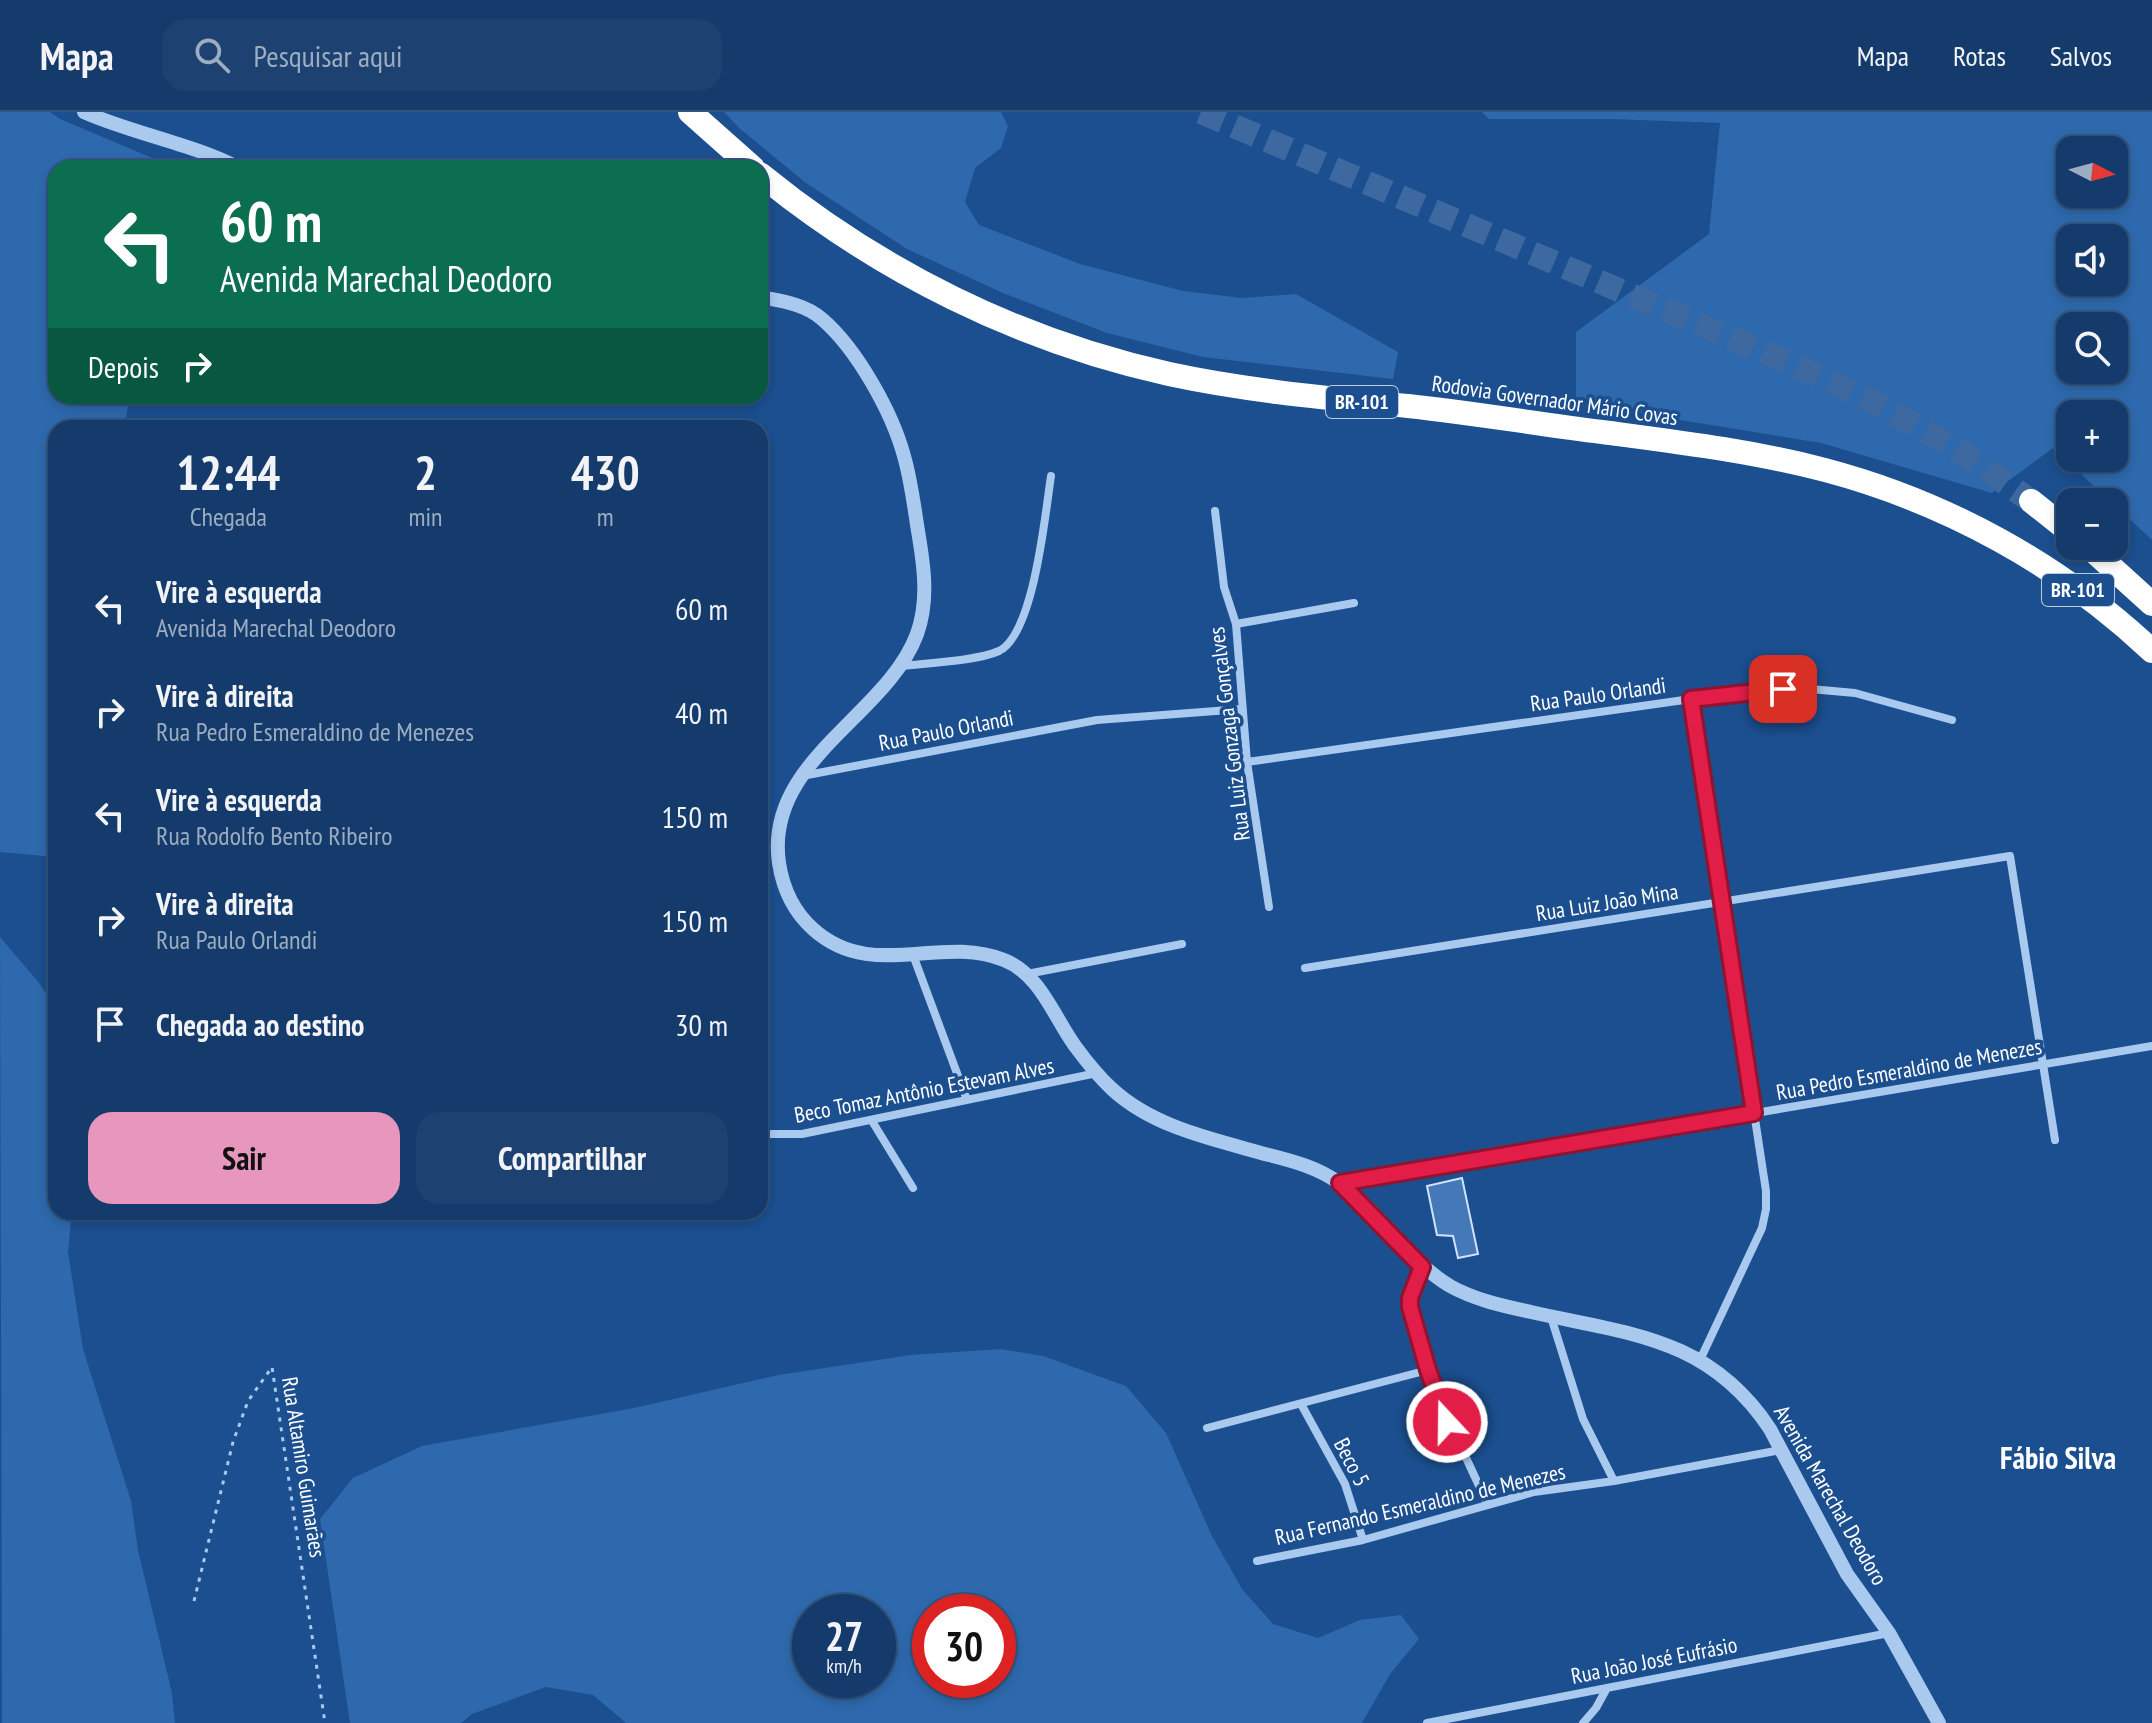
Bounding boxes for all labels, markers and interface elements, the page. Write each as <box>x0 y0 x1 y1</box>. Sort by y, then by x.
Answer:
search box <box>162 19 722 91</box>
text: Mapa <box>40 31 114 80</box>
icon: search <box>190 33 234 77</box>
text: Pesquisar aqui <box>254 36 403 75</box>
text: Mapa <box>1857 37 1909 74</box>
text: Rotas <box>1953 37 2006 74</box>
text: Salvos <box>2050 37 2112 74</box>
north arrow <box>2056 136 2128 208</box>
map controls <box>2056 136 2128 560</box>
text: 60 m <box>220 185 322 257</box>
icon: left <box>88 192 192 296</box>
button: sound <box>2056 224 2128 296</box>
text: Avenida Marechal Deodoro <box>220 255 552 302</box>
button: search <box>2056 312 2128 384</box>
icon: right <box>175 344 219 388</box>
text: Depois <box>88 347 159 386</box>
street label: Rodovia Governador Mário Covas <box>1430 369 1680 431</box>
road number: BR-101 <box>1326 386 1398 418</box>
button: + <box>2056 400 2128 472</box>
text: 12:44 <box>176 441 280 503</box>
text: 2 <box>414 441 437 503</box>
text: 430 <box>571 441 640 503</box>
button: − <box>2056 488 2128 560</box>
text: Chegada <box>190 500 267 533</box>
text: min <box>408 500 442 533</box>
text: m <box>597 500 614 533</box>
text: Vire à esquerda <box>156 572 322 611</box>
road number: BR-101 <box>2042 574 2114 606</box>
icon: left <box>88 586 132 630</box>
text: 60 m <box>675 589 728 628</box>
text: Avenida Marechal Deodoro <box>156 611 396 644</box>
street label: Rua Luiz Gonzaga Gonçalves <box>1202 625 1256 843</box>
pin <box>1749 655 1817 723</box>
icon: arrive <box>1761 667 1805 711</box>
street label: Rua Paulo Orlandi <box>1528 671 1668 717</box>
text: Vire à direita <box>156 676 294 715</box>
icon: right <box>88 690 132 734</box>
text: 40 m <box>675 693 728 732</box>
street label: Rua Paulo Orlandi <box>876 703 1016 757</box>
text: Rua Pedro Esmeraldino de Menezes <box>156 715 474 748</box>
text: Vire à esquerda <box>156 780 322 819</box>
icon: left <box>88 794 132 838</box>
text: 150 m <box>662 797 728 836</box>
text: Rua Rodolfo Bento Ribeiro <box>156 819 392 852</box>
street label: Rua Luiz João Mina <box>1534 877 1680 927</box>
text: Vire à direita <box>156 884 294 923</box>
icon: right <box>88 898 132 942</box>
text: 150 m <box>662 901 728 940</box>
text: Rua Paulo Orlandi <box>156 923 317 956</box>
icon: arrive <box>88 1002 132 1046</box>
text: Chegada ao destino <box>156 1005 364 1044</box>
text: 30 m <box>675 1005 728 1044</box>
street label: Rua Pedro Esmeraldino de Menezes <box>1774 1032 2044 1106</box>
street label: Beco Tomaz Antônio Estevam Alves <box>792 1051 1056 1129</box>
button: Sair <box>88 1112 400 1204</box>
button: Compartilhar <box>416 1112 728 1204</box>
street label: Rua Altamiro Guimarães <box>276 1375 332 1559</box>
position arrow <box>1405 1380 1489 1464</box>
street label: Avenida Marechal Deodoro <box>1768 1400 1894 1590</box>
street label: Beco 5 <box>1328 1433 1376 1491</box>
district label: Fábio Silva <box>2000 1438 2116 1477</box>
street label: Rua Fernando Esmeraldino de Menezes <box>1272 1457 1568 1551</box>
speed limit sign: 30 <box>912 1594 1016 1698</box>
text: 27 <box>825 1610 863 1662</box>
street label: Rua João José Eufrásio <box>1569 1630 1739 1690</box>
text: km/h <box>826 1653 862 1679</box>

